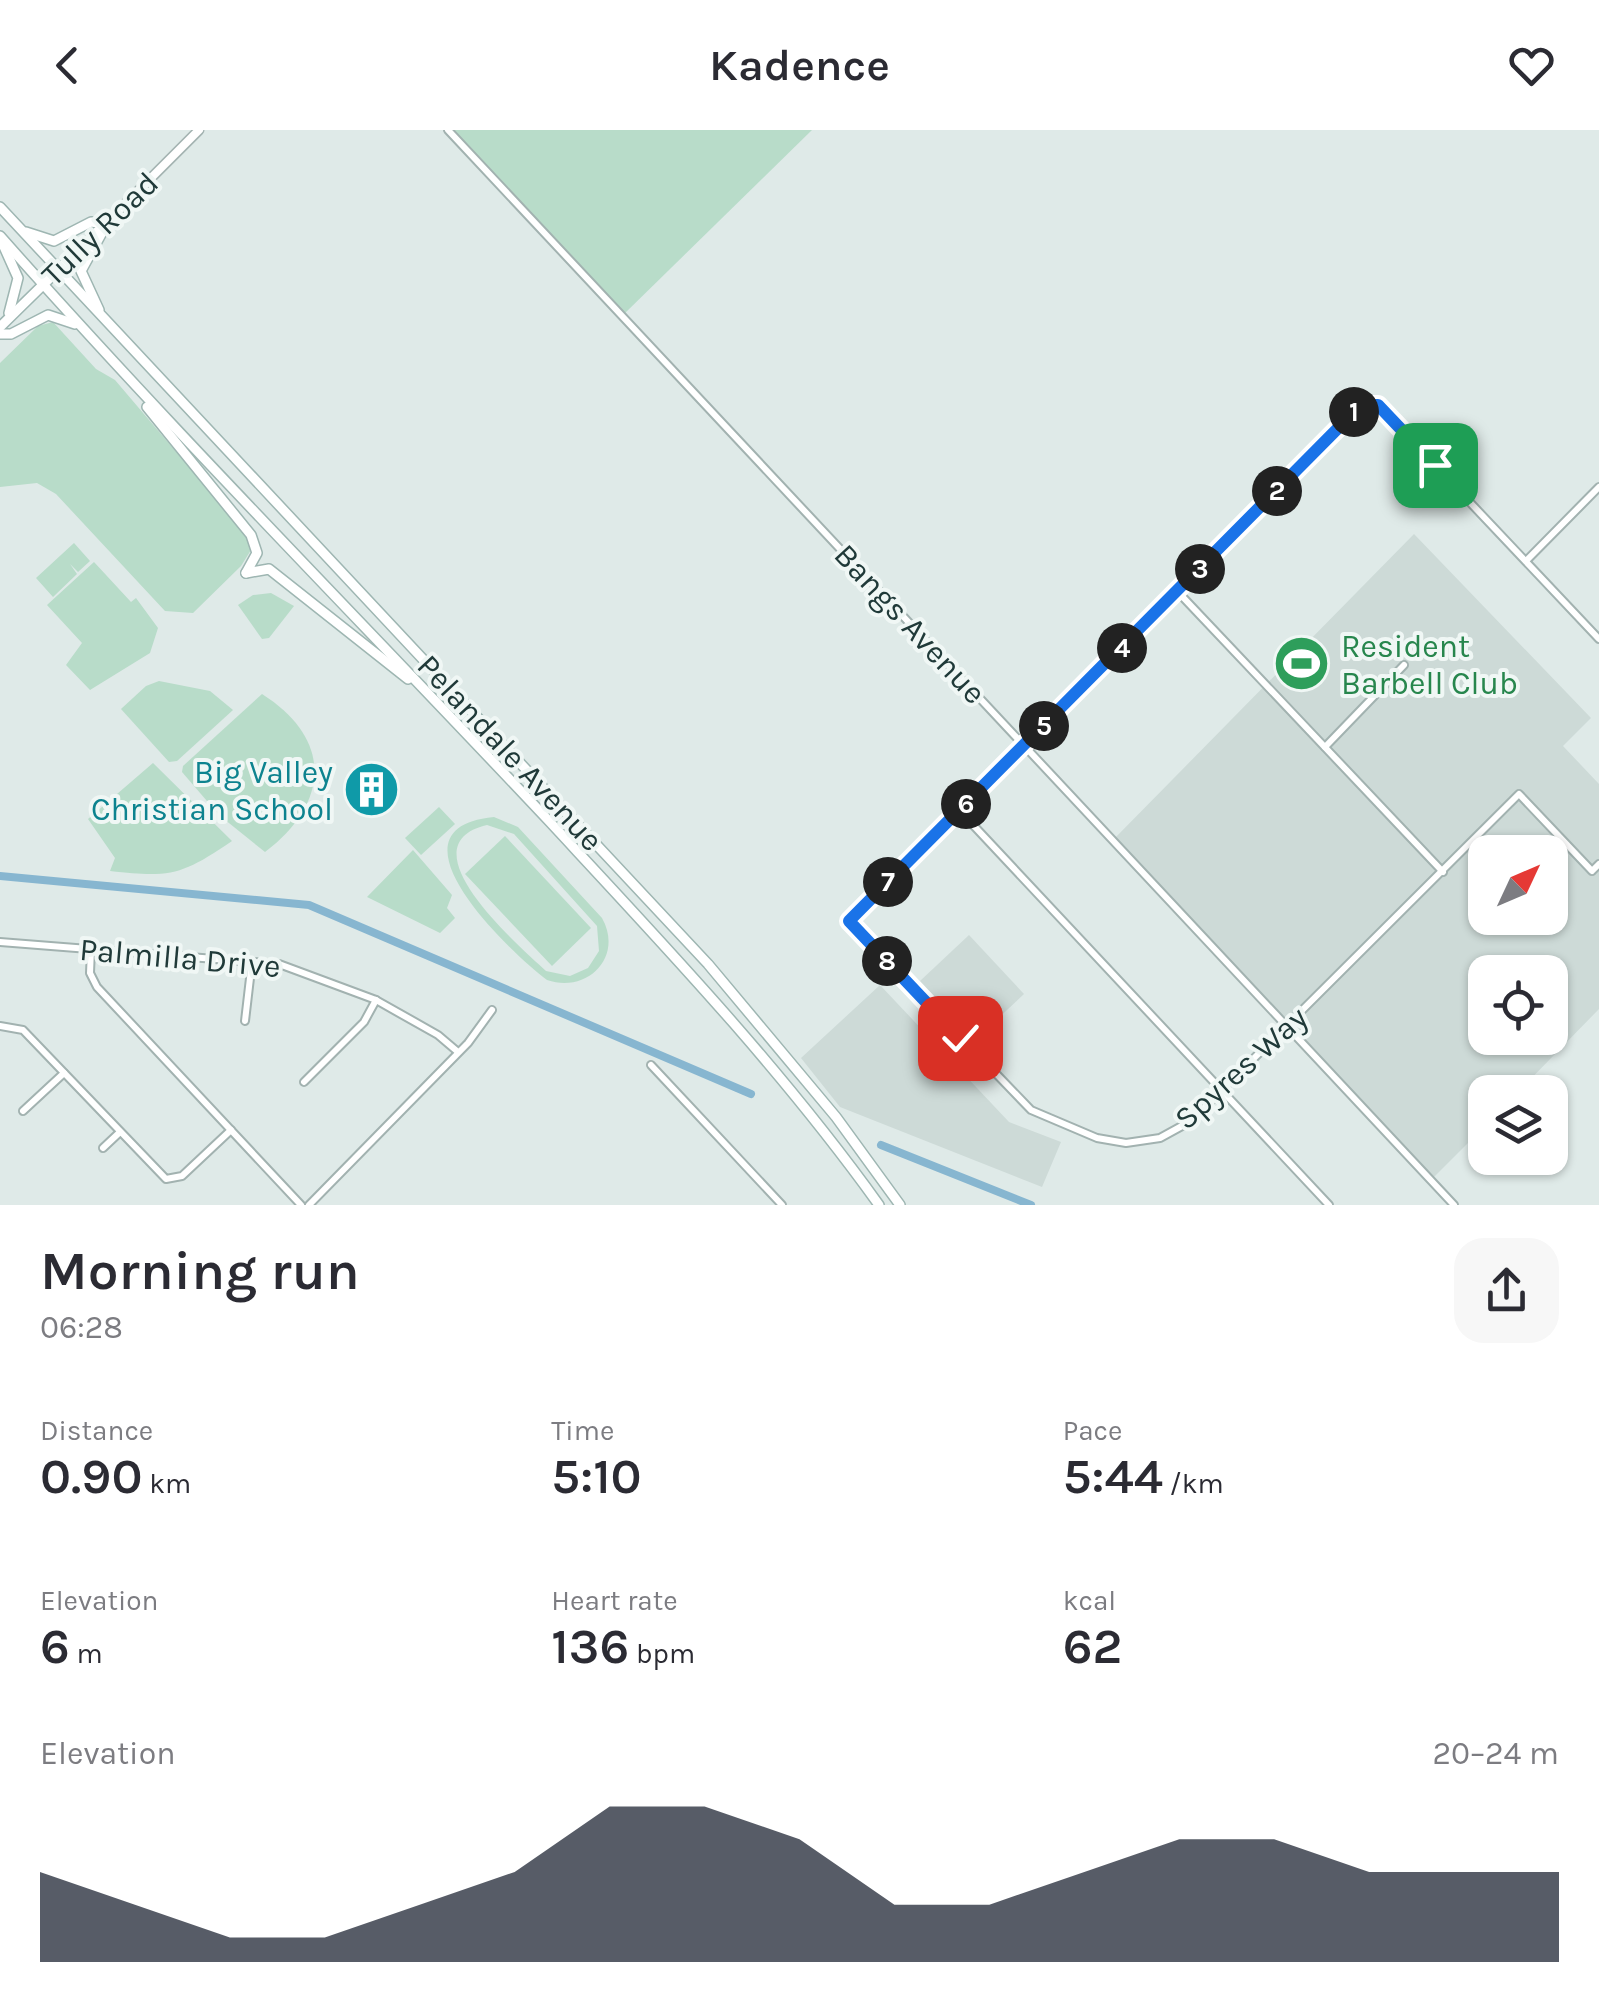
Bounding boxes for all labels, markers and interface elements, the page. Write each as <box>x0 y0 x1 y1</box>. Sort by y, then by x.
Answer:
icon: back <box>40 38 95 93</box>
icon: heart <box>1504 38 1559 93</box>
text: Kadence <box>709 39 890 91</box>
street label: Tully Road <box>34 165 166 293</box>
pin: 1 <box>1329 387 1379 437</box>
text: 1 <box>1349 395 1359 428</box>
pin <box>1393 423 1478 508</box>
icon: arrive <box>1408 438 1463 493</box>
pin: 2 <box>1252 466 1302 516</box>
text: 2 <box>1269 474 1285 507</box>
street label: Bangs Avenue <box>827 537 993 711</box>
pin: 3 <box>1175 544 1225 594</box>
text: 3 <box>1191 552 1209 585</box>
pin: 4 <box>1097 623 1147 673</box>
place label: Resident Barbell Club <box>1341 628 1518 702</box>
text: 4 <box>1114 631 1130 664</box>
sports icon: Resident Barbell Club <box>1272 634 1332 694</box>
street label: Pelandale Avenue <box>410 647 610 859</box>
pin: 5 <box>1019 701 1069 751</box>
text: 5 <box>1036 709 1052 742</box>
place label: Big Valley Christian School <box>91 754 333 828</box>
building icon: Big Valley Christian School <box>342 760 402 820</box>
pin: 6 <box>941 779 991 829</box>
text: 6 <box>958 787 975 820</box>
north arrow <box>1468 835 1568 935</box>
map controls <box>1468 835 1568 1175</box>
pin: 7 <box>863 857 913 907</box>
text: 7 <box>881 865 895 898</box>
street label: Palmilla Drive <box>78 931 282 985</box>
pin: 8 <box>862 936 912 986</box>
text: 8 <box>878 944 896 977</box>
button: locate <box>1468 955 1568 1055</box>
pin <box>918 996 1003 1081</box>
street label: Spyres Way <box>1167 999 1315 1137</box>
icon: check <box>933 1011 988 1066</box>
button: layers <box>1468 1075 1568 1175</box>
button: share <box>1454 1238 1559 1343</box>
text: Morning run <box>40 1239 360 1303</box>
text: 06:28 <box>40 1309 123 1346</box>
text: Distance <box>40 1414 153 1447</box>
text: Time <box>551 1414 614 1447</box>
text: Pace <box>1063 1414 1122 1447</box>
text: 0.90 <box>40 1447 143 1506</box>
text: 5:10 <box>551 1447 642 1506</box>
text: 5:44 <box>1063 1447 1163 1506</box>
text: km <box>143 1467 191 1500</box>
text: /km <box>1163 1467 1224 1500</box>
text: Elevation <box>40 1584 159 1617</box>
text: Heart rate <box>551 1584 678 1617</box>
text: kcal <box>1063 1584 1116 1617</box>
text: 6 <box>40 1617 70 1676</box>
text: 136 <box>551 1617 629 1676</box>
text: 62 <box>1063 1617 1122 1676</box>
text: m <box>70 1637 103 1670</box>
text: bpm <box>629 1637 695 1670</box>
text: Elevation <box>40 1735 175 1772</box>
text: 20–24 m <box>1432 1735 1559 1772</box>

